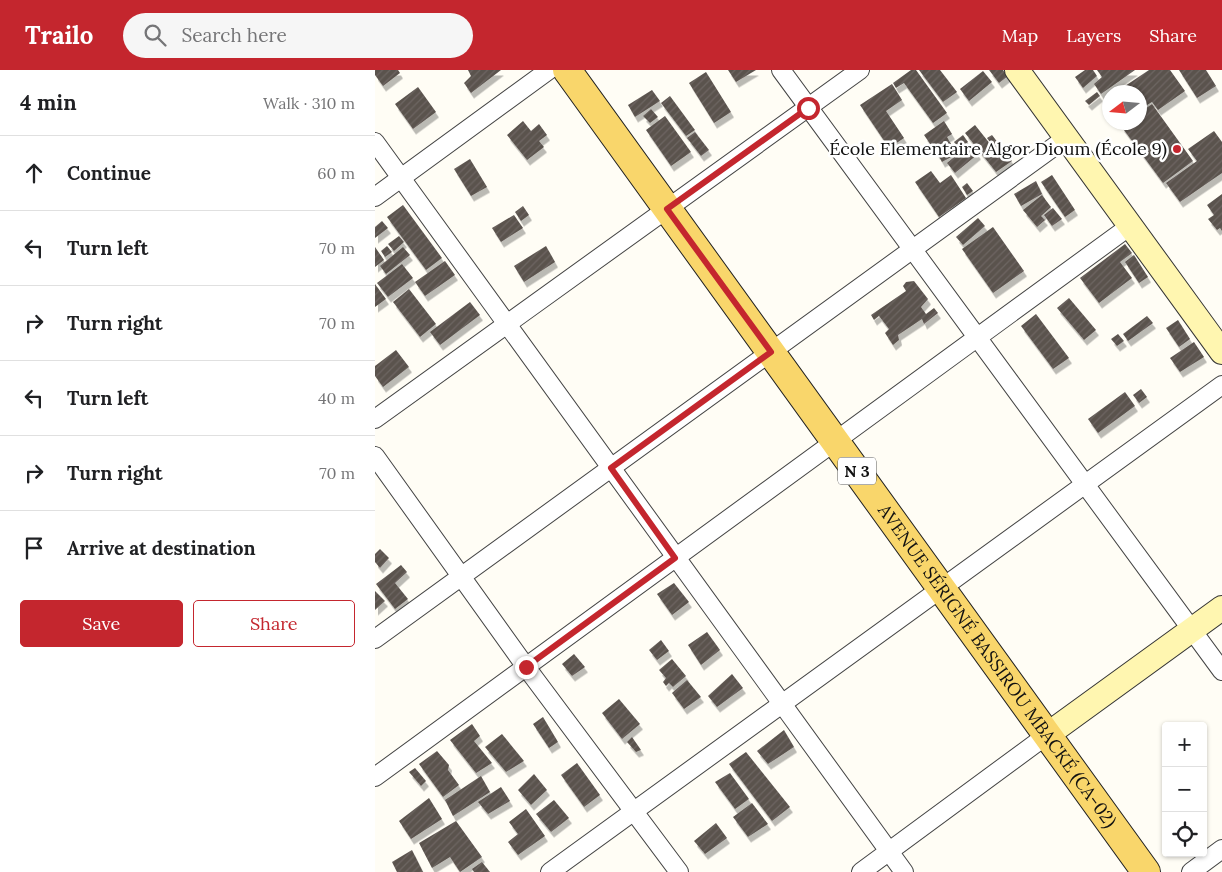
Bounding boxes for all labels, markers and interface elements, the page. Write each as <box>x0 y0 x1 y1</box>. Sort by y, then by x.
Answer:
search box <box>123 13 473 58</box>
text: Trailo <box>25 20 93 51</box>
icon: search <box>141 21 169 49</box>
text: Search here <box>181 23 287 47</box>
text: Map <box>1002 24 1038 47</box>
text: Layers <box>1066 24 1121 47</box>
text: Share <box>1149 24 1197 47</box>
north arrow <box>1102 85 1147 130</box>
text: 4 min <box>20 89 77 116</box>
text: Walk · 310 m <box>263 93 355 113</box>
route start <box>797 97 820 120</box>
place label: École Elementaire Algor Dioum (École 9) <box>829 137 1167 160</box>
marker: École Elementaire Algor Dioum (École 9) <box>1171 143 1183 155</box>
icon: ahead <box>20 159 48 187</box>
text: Continue <box>67 161 151 185</box>
text: 60 m <box>317 163 355 183</box>
icon: left <box>20 234 48 262</box>
text: Turn left <box>67 236 148 260</box>
text: 70 m <box>319 238 355 258</box>
icon: right <box>20 309 48 337</box>
text: Turn right <box>67 311 163 335</box>
text: 70 m <box>319 313 355 333</box>
icon: left <box>20 384 48 412</box>
text: Turn left <box>67 386 148 410</box>
text: 40 m <box>318 388 355 408</box>
road number: N 3 <box>838 458 876 484</box>
icon: right <box>20 459 48 487</box>
text: Turn right <box>67 461 163 485</box>
text: 70 m <box>319 463 355 483</box>
street label: AVENUE SÉRIGNÉ BASSIROU MBACKÉ (CA-02) <box>873 499 1122 832</box>
icon: arrive <box>20 534 48 562</box>
text: Arrive at destination <box>67 536 256 560</box>
button: Save <box>20 600 183 647</box>
button: Share <box>193 600 355 647</box>
route end <box>515 656 538 679</box>
map controls <box>1162 722 1207 857</box>
button: + <box>1162 722 1207 767</box>
button: − <box>1162 767 1207 812</box>
button: locate <box>1162 812 1207 857</box>

